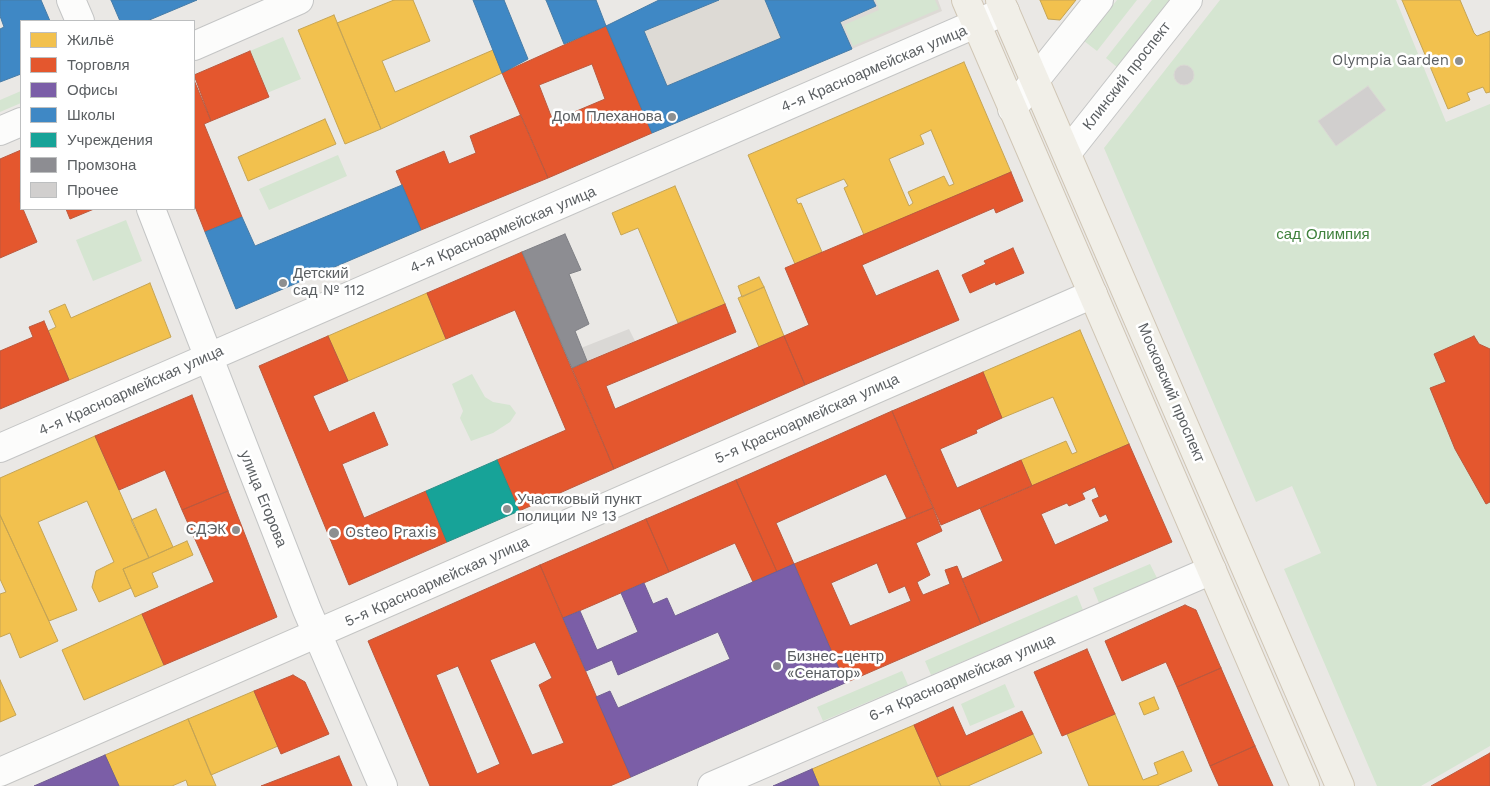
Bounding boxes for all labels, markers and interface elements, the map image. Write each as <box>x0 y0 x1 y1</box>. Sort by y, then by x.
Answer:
street label: Клинский проспект <box>1079 18 1175 134</box>
legend <box>20 20 195 210</box>
street label: 4-я Красноармейская улица <box>778 22 970 116</box>
text: Жильё <box>67 31 114 49</box>
place label: Olympiа Garden <box>1332 52 1449 70</box>
marker: Olympiа Garden <box>1453 55 1465 67</box>
text: Торговля <box>67 56 130 74</box>
text: Офисы <box>67 81 118 99</box>
text: Школы <box>67 106 115 124</box>
place label: Дом Плеханова <box>552 108 662 126</box>
marker: Дом Плеханова <box>666 111 678 123</box>
text: Учреждения <box>67 131 153 149</box>
text: Промзона <box>67 156 136 174</box>
text: Прочее <box>67 181 119 199</box>
street label: 4-я Красноармейская улица <box>407 183 599 277</box>
park label: сад Олимпия <box>1276 226 1370 244</box>
place label: Детский сад № 112 <box>293 265 365 300</box>
marker: Детский сад № 112 <box>277 277 289 289</box>
street label: Московский проспект <box>1133 321 1209 465</box>
street label: 4-я Красноармейская улица <box>36 342 226 440</box>
street label: 5-я Красноармейская улица <box>712 370 902 468</box>
street label: улица Егорова <box>235 448 291 550</box>
place label: Участковый пункт полиции № 13 <box>517 491 642 526</box>
marker: Участковый пункт полиции № 13 <box>501 503 513 515</box>
place label: СДЭК <box>186 521 226 539</box>
marker: СДЭК <box>230 524 242 536</box>
place label: Osteo Praxis <box>345 524 437 542</box>
marker: Osteo Praxis <box>327 526 341 540</box>
street label: 5-я Красноармейская улица <box>342 533 532 631</box>
street label: 6-я Красноармейская улица <box>866 631 1058 725</box>
place label: Бизнес-центр «Сенатор» <box>787 648 884 683</box>
marker: Бизнес-центр «Сенатор» <box>771 660 783 672</box>

